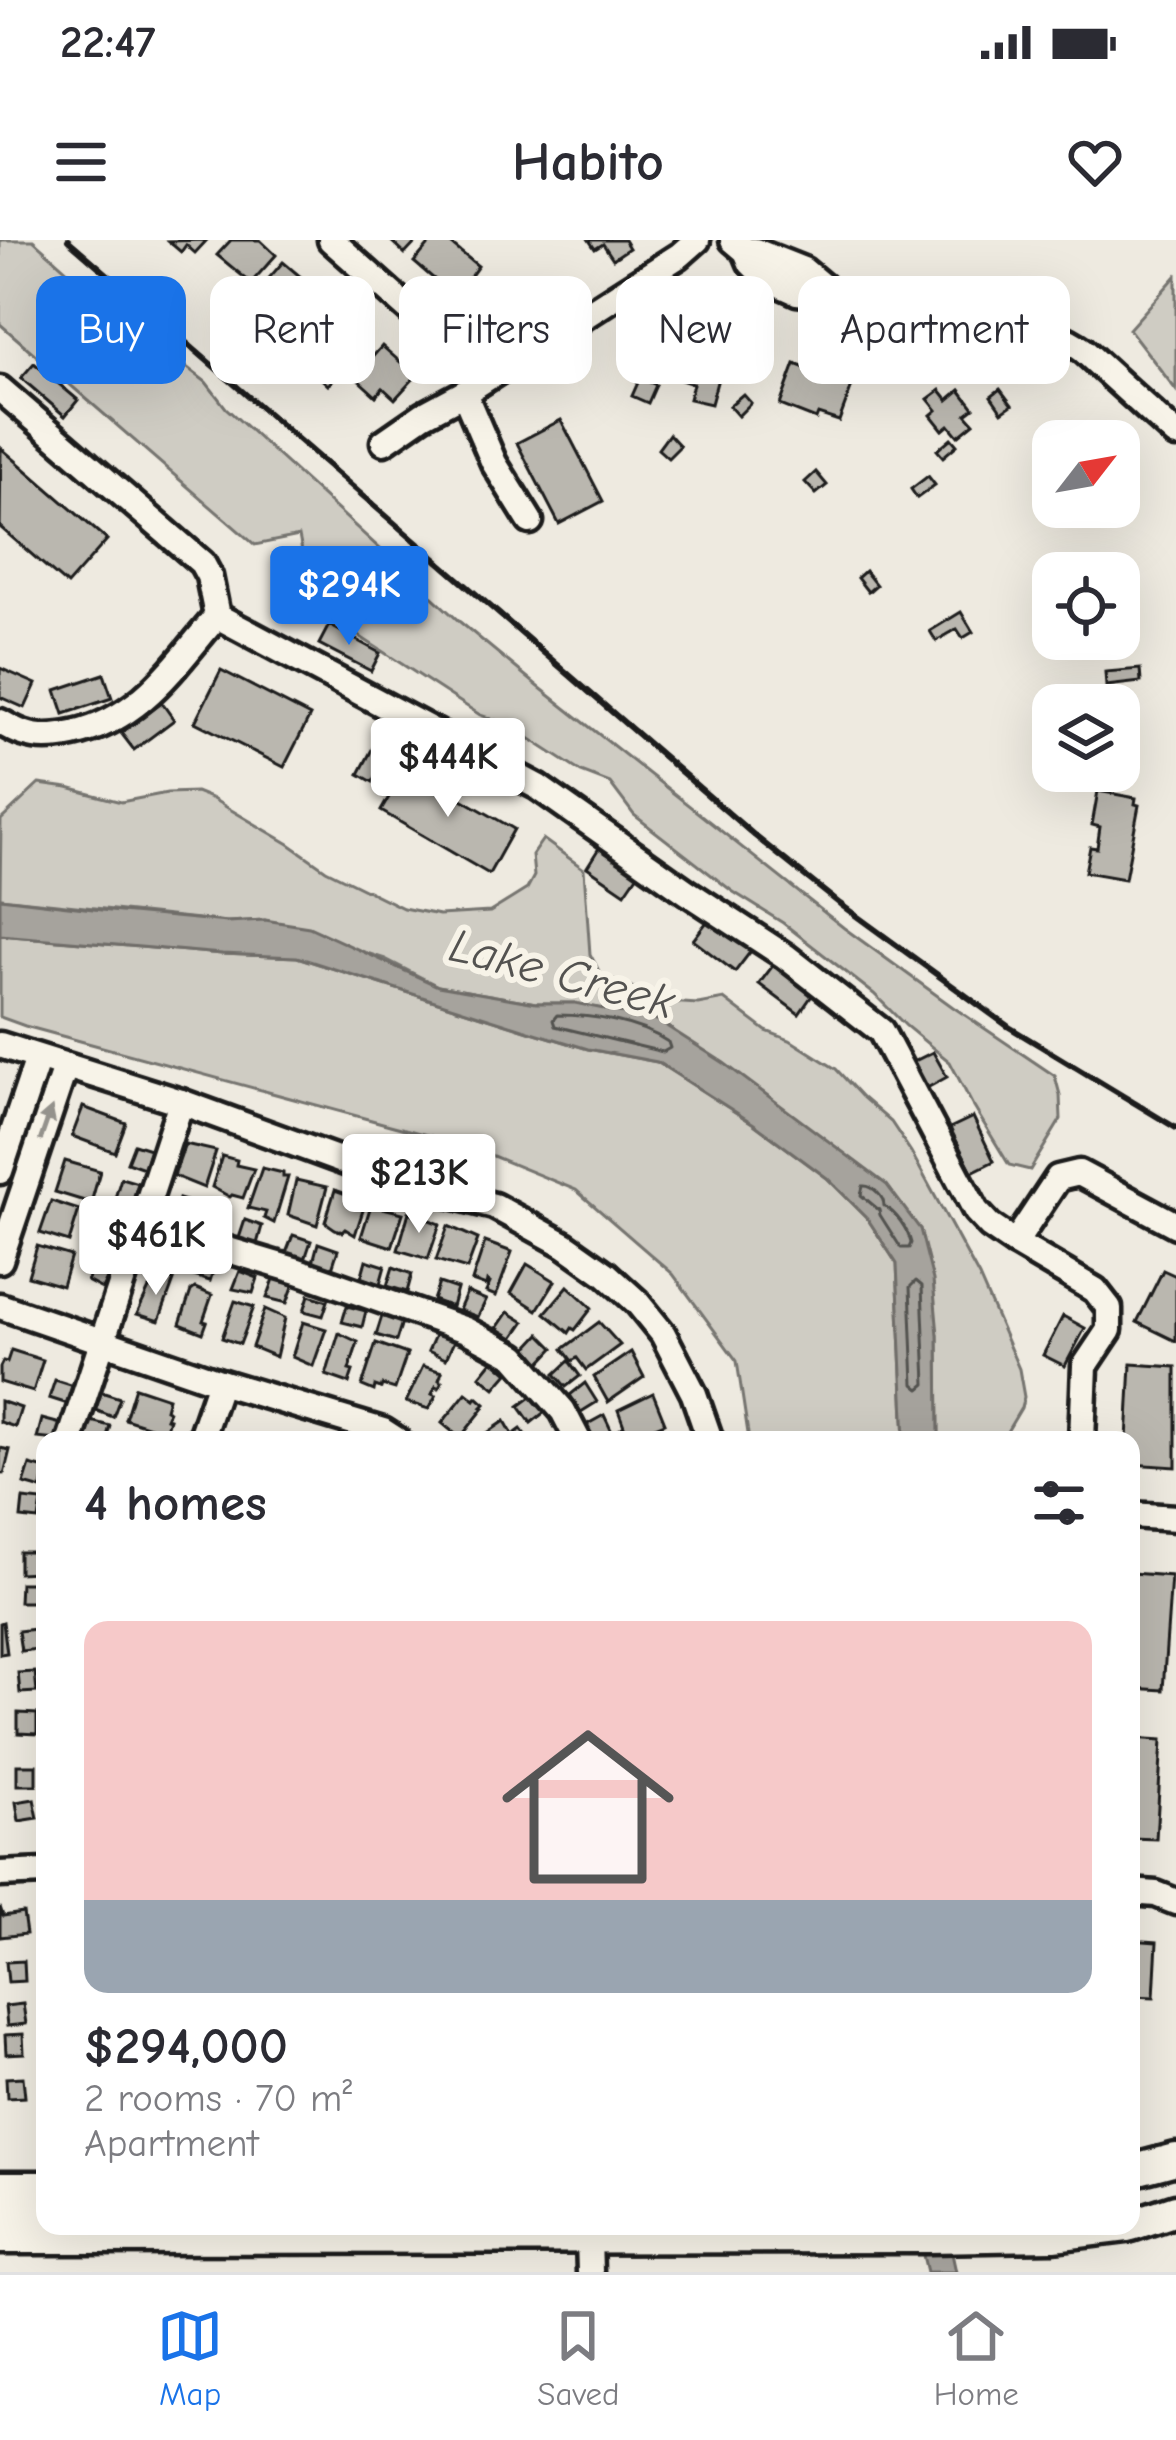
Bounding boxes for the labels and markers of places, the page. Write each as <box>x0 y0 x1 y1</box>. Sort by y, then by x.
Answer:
pin: $294K <box>265 546 433 648</box>
pin: $444K <box>364 718 532 820</box>
pin: $213K <box>335 1134 503 1236</box>
pin: $461K <box>72 1196 240 1298</box>

